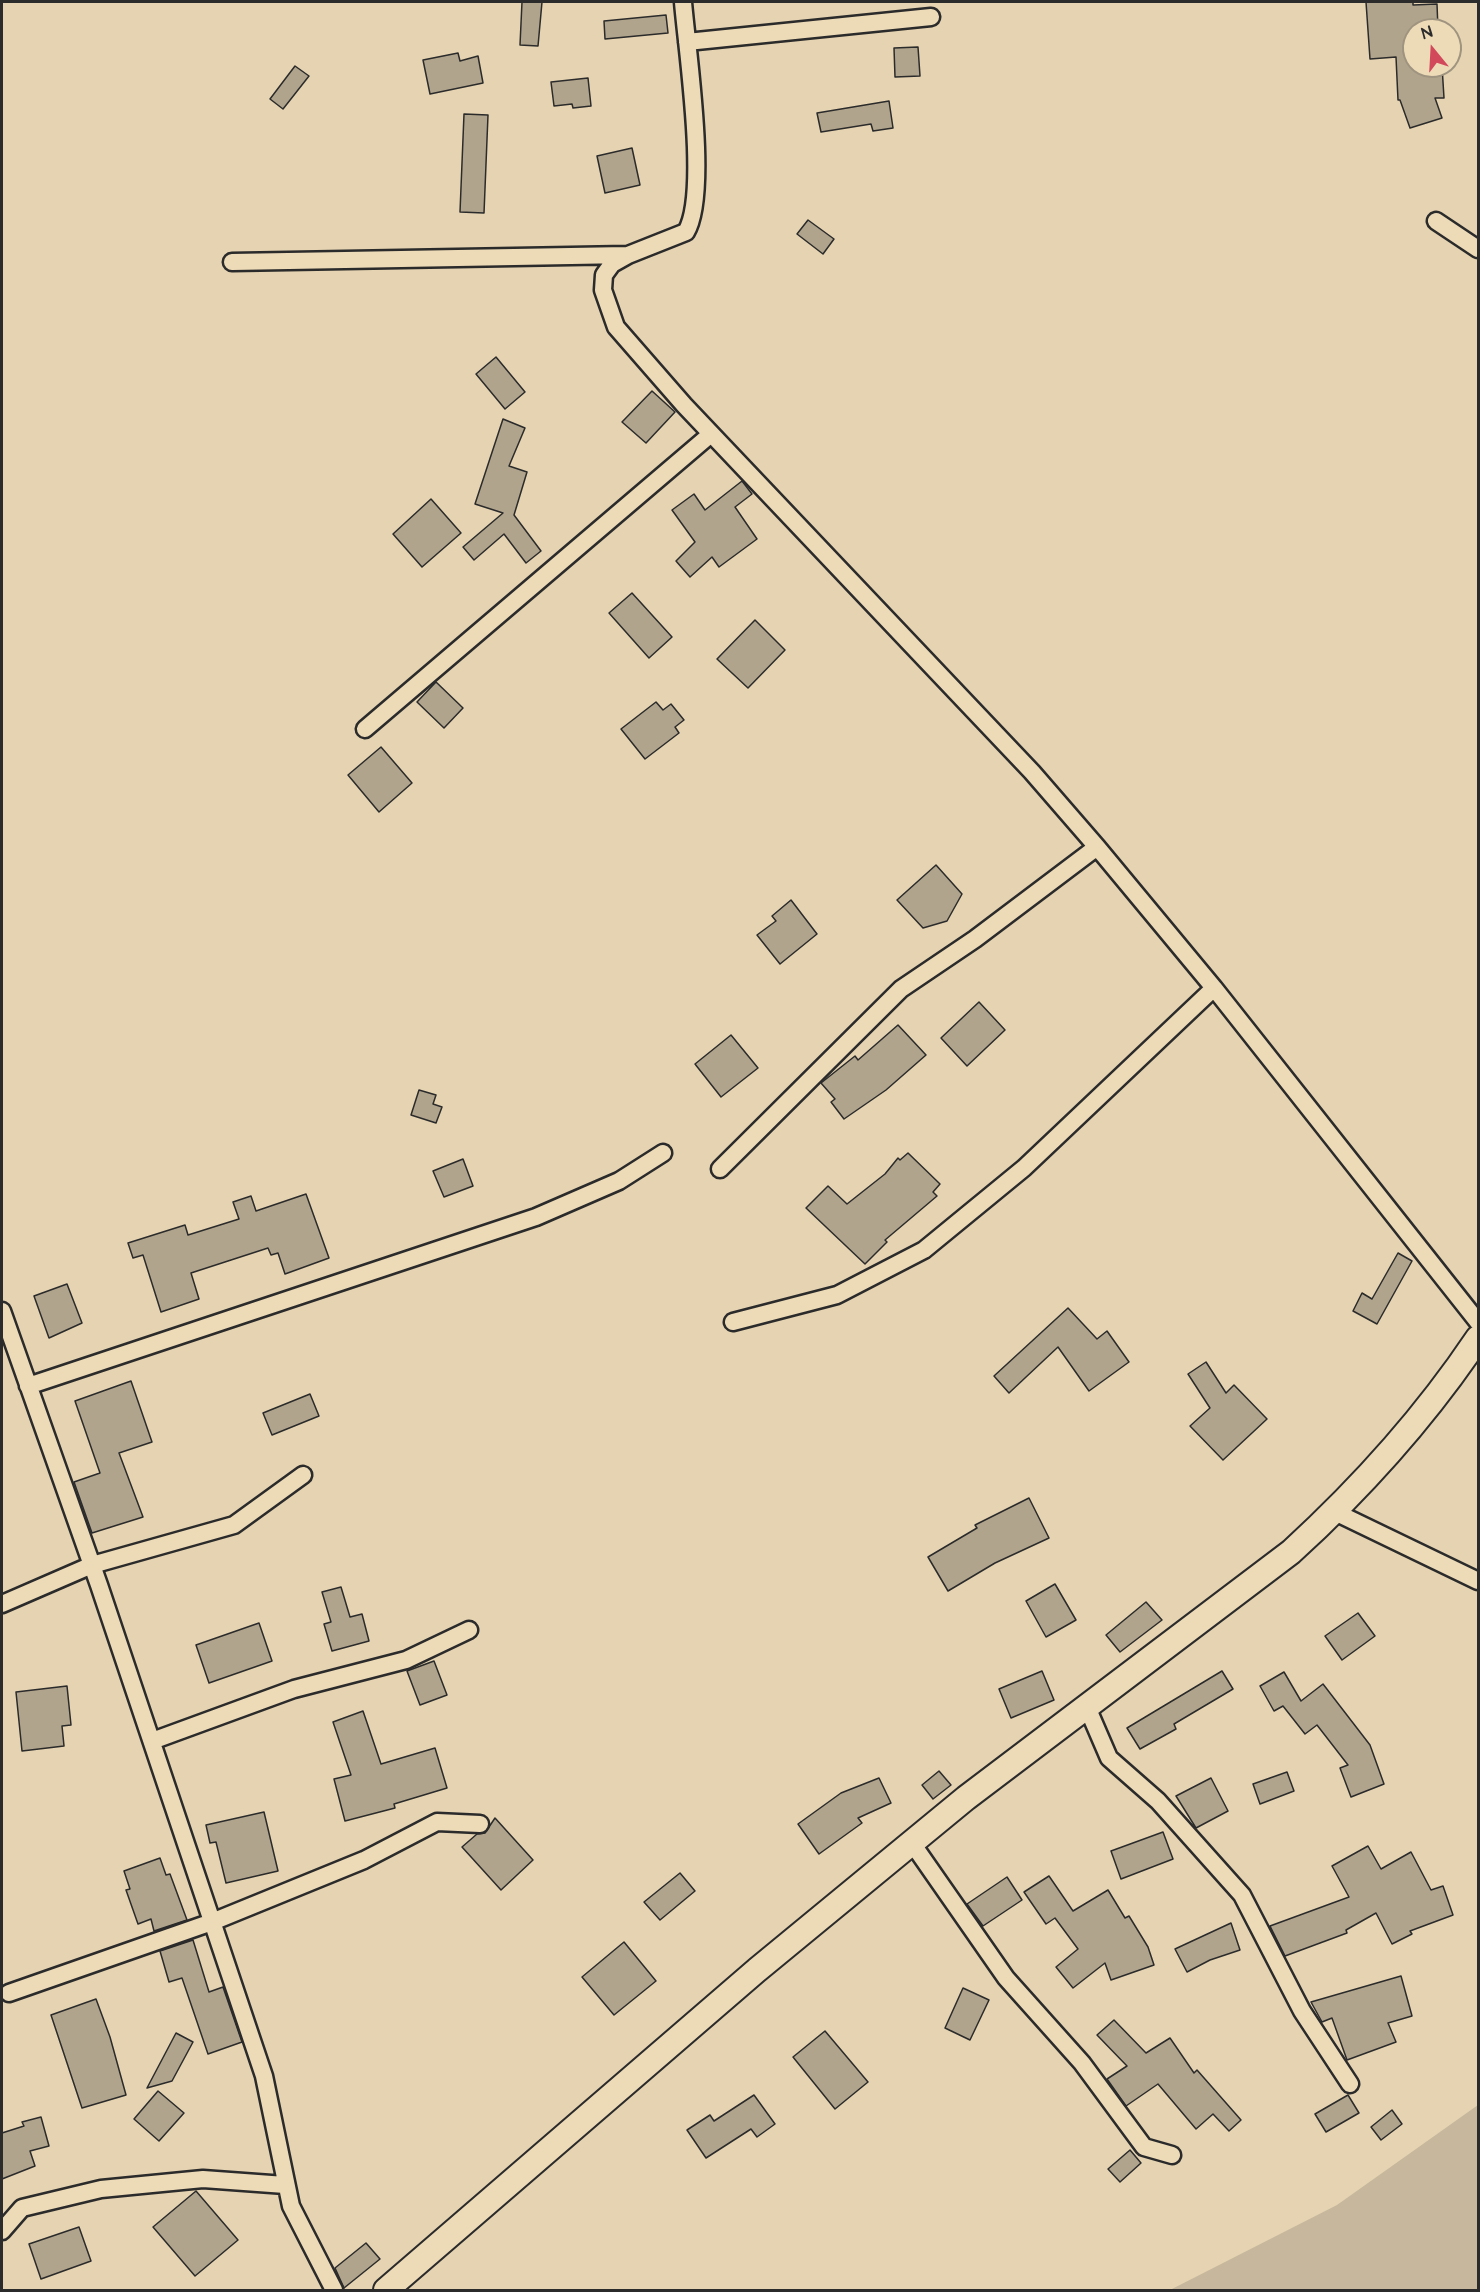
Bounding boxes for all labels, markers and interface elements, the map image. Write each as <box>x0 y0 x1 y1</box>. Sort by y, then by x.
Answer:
north arrow <box>1402 18 1462 78</box>
text: N <box>1419 21 1435 45</box>

